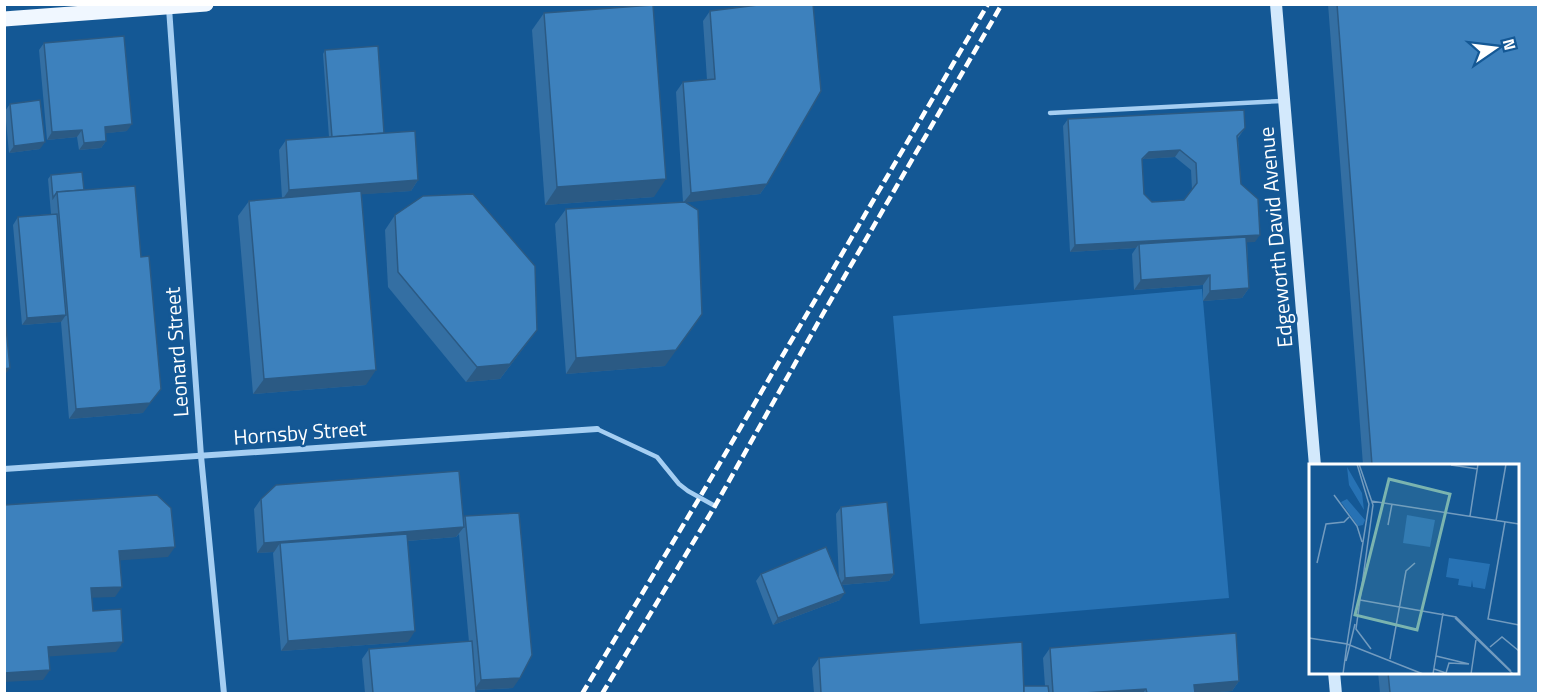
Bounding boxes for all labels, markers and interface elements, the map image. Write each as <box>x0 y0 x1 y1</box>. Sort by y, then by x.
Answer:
north arrow <box>1465 18 1525 78</box>
text: N <box>1497 36 1523 53</box>
street label: Edgeworth David Avenue <box>1249 125 1301 349</box>
street label: Leonard Street <box>155 285 197 418</box>
street label: Hornsby Street <box>232 411 368 453</box>
inset map <box>1309 464 1519 674</box>

